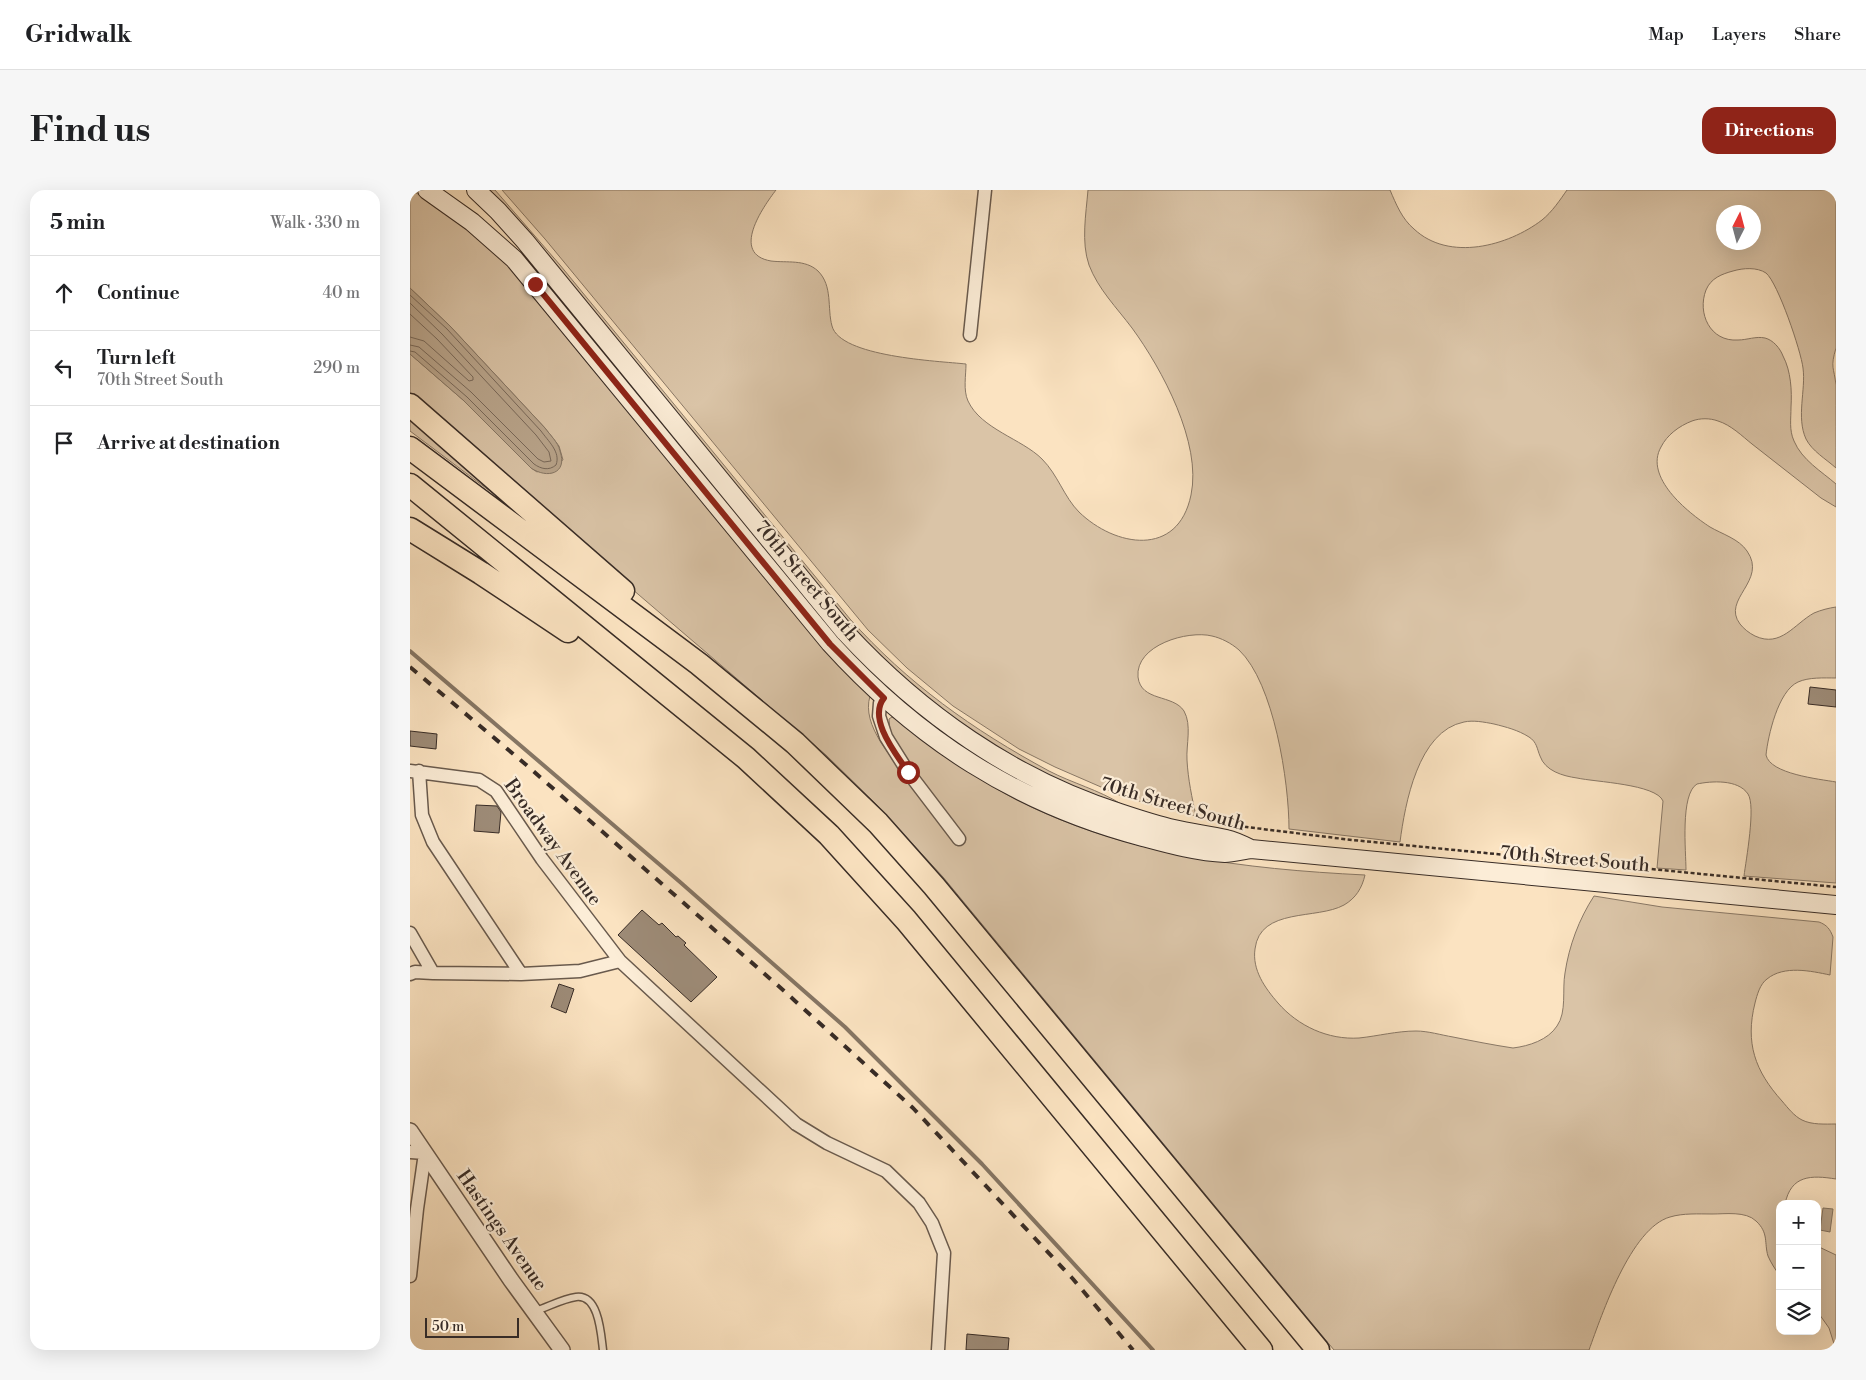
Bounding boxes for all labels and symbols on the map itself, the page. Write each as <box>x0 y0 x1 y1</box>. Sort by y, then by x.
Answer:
north arrow <box>1716 205 1761 250</box>
route end <box>524 273 547 296</box>
street label: 70th Street South <box>750 516 864 646</box>
route start <box>897 761 920 784</box>
street label: 70th Street South <box>1098 772 1248 836</box>
street label: Broadway Avenue <box>498 773 607 910</box>
street label: 70th Street South <box>1499 841 1651 877</box>
street label: Hastings Avenue <box>451 1165 553 1295</box>
scale bar <box>425 1315 519 1338</box>

